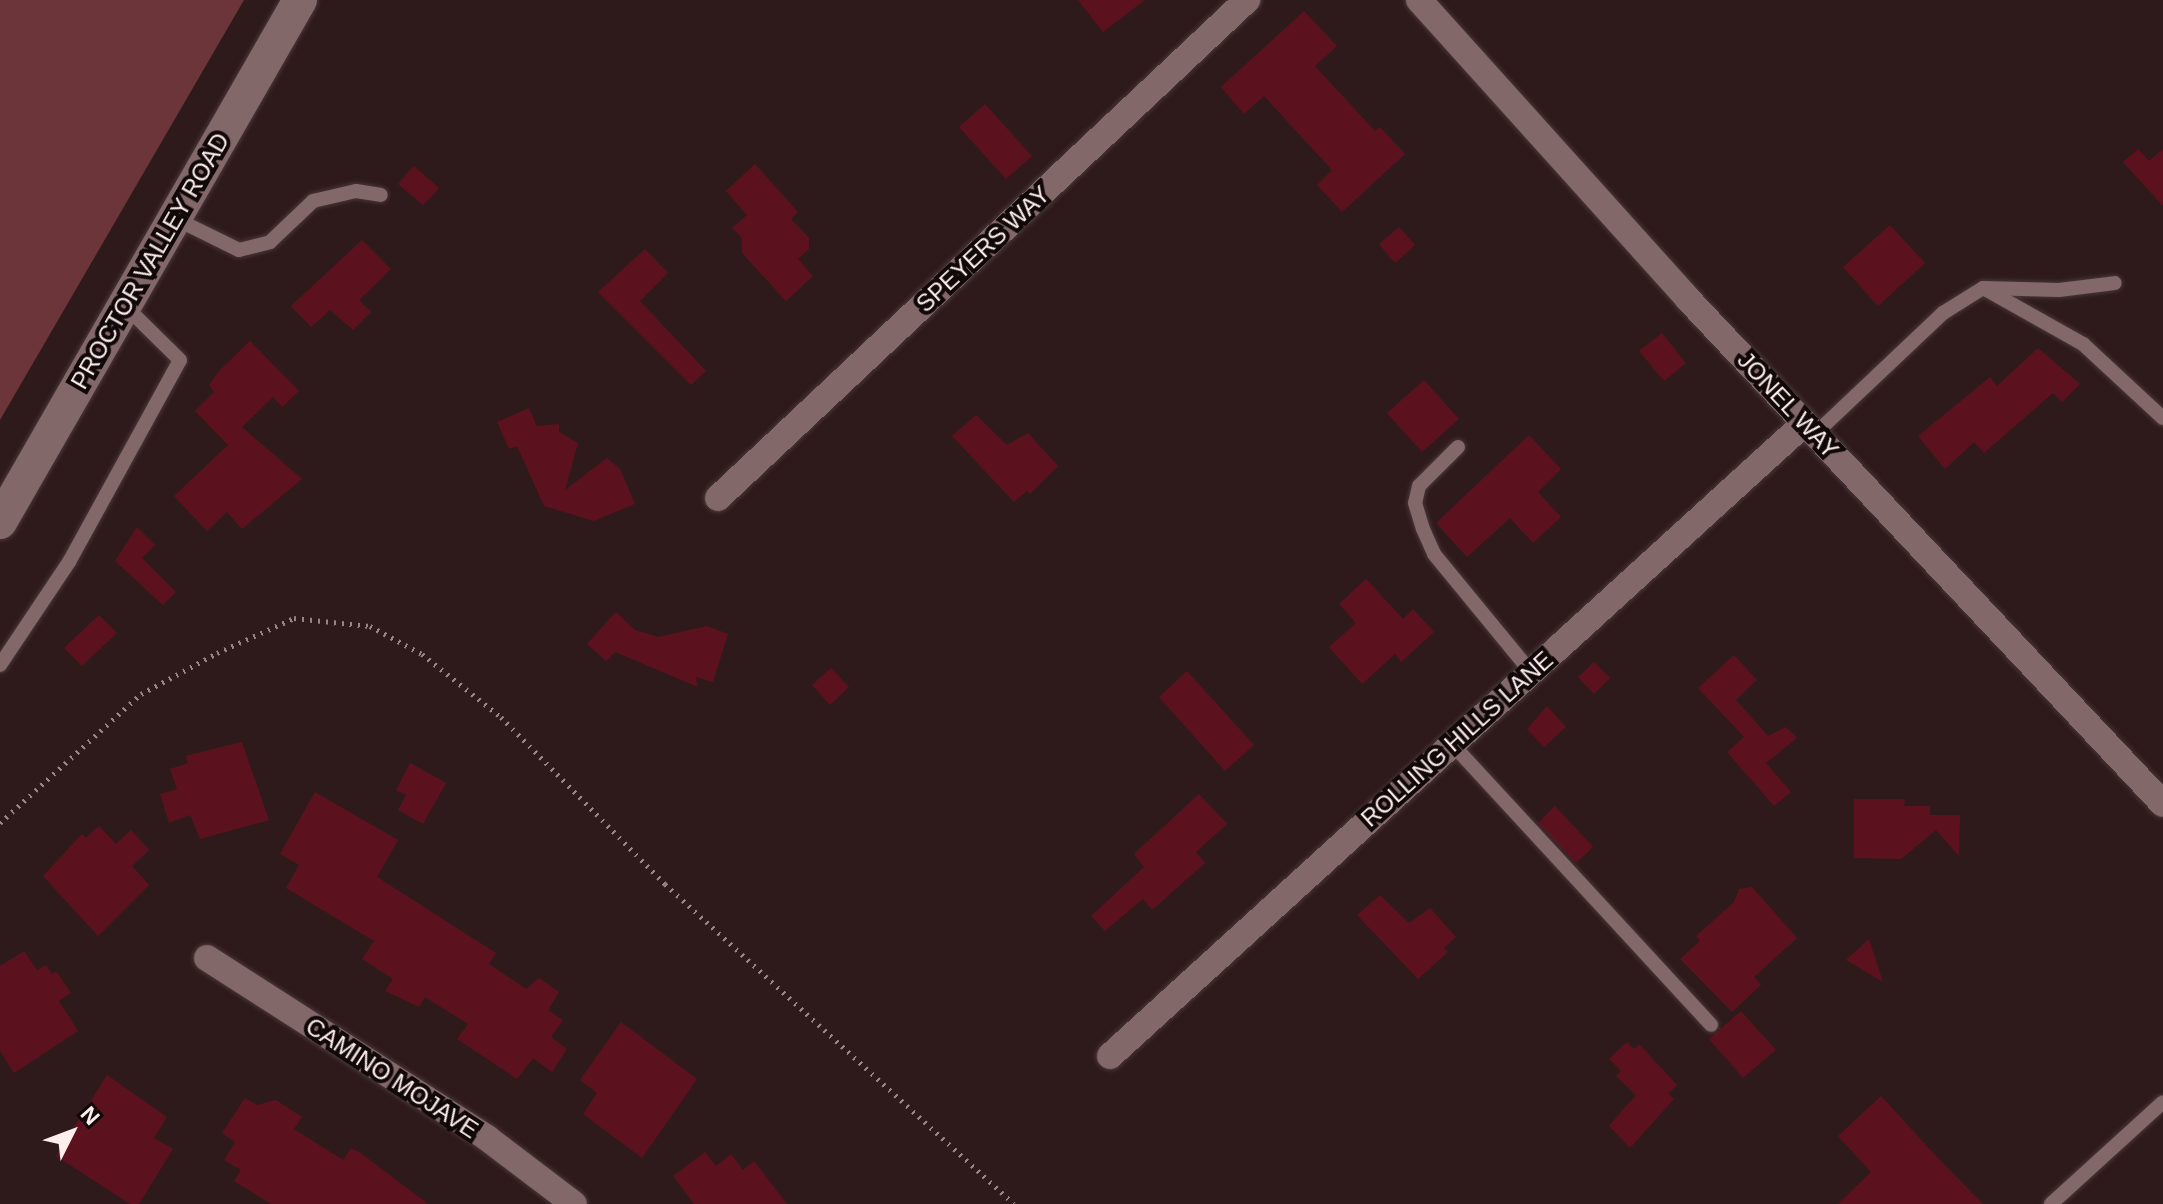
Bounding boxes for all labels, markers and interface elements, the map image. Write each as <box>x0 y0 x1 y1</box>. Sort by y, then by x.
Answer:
street label: PROCTOR VALLEY ROAD <box>65 128 235 394</box>
street label: SPEYERS WAY <box>910 180 1056 318</box>
street label: JONEL WAY <box>1731 345 1845 465</box>
street label: ROLLING HILLS LANE <box>1355 645 1559 833</box>
street label: CAMINO MOJAVE <box>300 1012 484 1144</box>
north arrow <box>32 1092 112 1172</box>
text: N <box>76 1101 105 1130</box>

